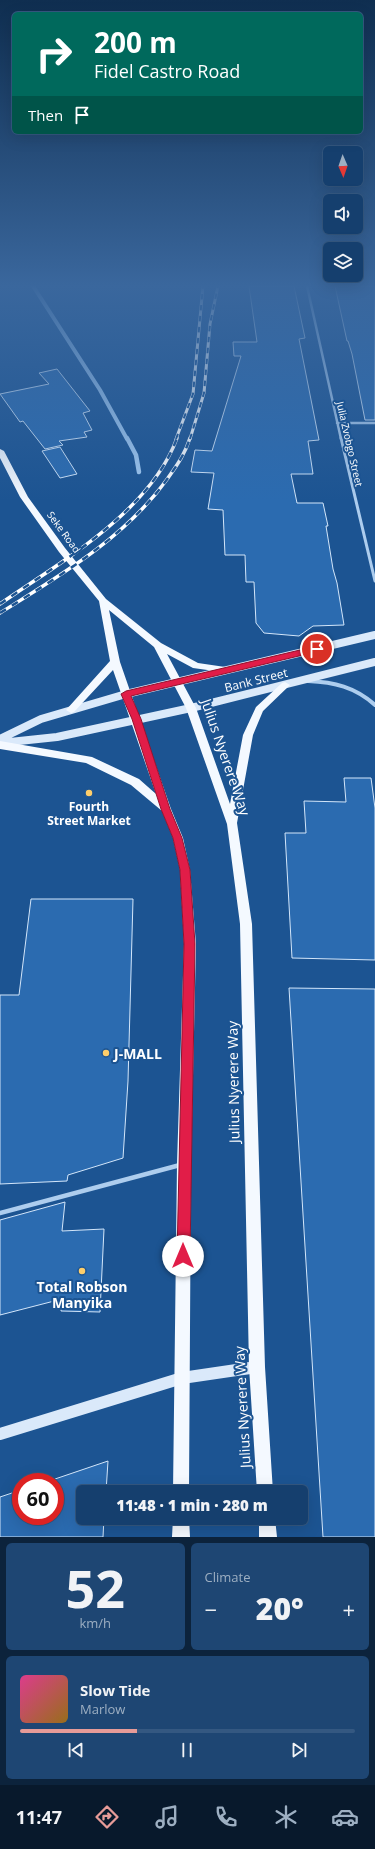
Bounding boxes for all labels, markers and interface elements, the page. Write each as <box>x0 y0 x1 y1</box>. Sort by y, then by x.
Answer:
text: 200 m <box>94 23 177 61</box>
icon: right <box>28 28 80 80</box>
text: Fidel Castro Road <box>94 59 240 83</box>
icon: arrive <box>71 104 93 126</box>
text: Then <box>28 105 63 125</box>
north arrow <box>323 146 363 186</box>
map controls <box>323 146 363 282</box>
button: sound <box>323 194 363 234</box>
button: layers <box>323 242 363 282</box>
street label: Julia Zvobgo Street <box>333 399 367 488</box>
street label: Seke Road <box>44 508 84 556</box>
pin <box>300 632 334 666</box>
icon: arrive <box>306 638 328 660</box>
street label: Bank Street <box>223 664 289 696</box>
street label: Julius Nyerere Way <box>196 694 255 819</box>
marker: Fourth Street Market <box>84 788 94 798</box>
place label: Fourth Street Market <box>47 798 131 829</box>
street label: Julius Nyerere Way <box>222 1020 244 1145</box>
place label: J-MALL <box>112 1044 162 1063</box>
marker: J-MALL <box>101 1048 111 1058</box>
position arrow <box>162 1235 204 1277</box>
marker: Total Robson Manyika <box>77 1266 87 1276</box>
place label: Total Robson Manyika <box>37 1277 127 1312</box>
street label: Julius Nyerere Way <box>229 1344 255 1471</box>
speed limit sign: 60 <box>12 1473 64 1525</box>
text: 11:48 · 1 min · 280 m <box>116 1495 268 1515</box>
text: 52 <box>66 1552 125 1623</box>
text: Climate <box>205 1568 250 1586</box>
text: 20° <box>256 1588 304 1629</box>
text: − <box>205 1594 217 1624</box>
text: + <box>342 1594 355 1624</box>
text: km/h <box>79 1614 111 1632</box>
text: Slow Tide <box>80 1680 150 1700</box>
text: Marlow <box>80 1700 125 1718</box>
icon: previous <box>65 1739 87 1761</box>
icon: pause <box>176 1739 198 1761</box>
icon: next <box>288 1739 310 1761</box>
icon: directions <box>93 1803 121 1831</box>
icon: music <box>153 1803 181 1831</box>
icon: phone <box>212 1803 240 1831</box>
icon: climate <box>272 1803 300 1831</box>
icon: car <box>331 1803 359 1831</box>
text: 11:47 <box>16 1805 62 1829</box>

